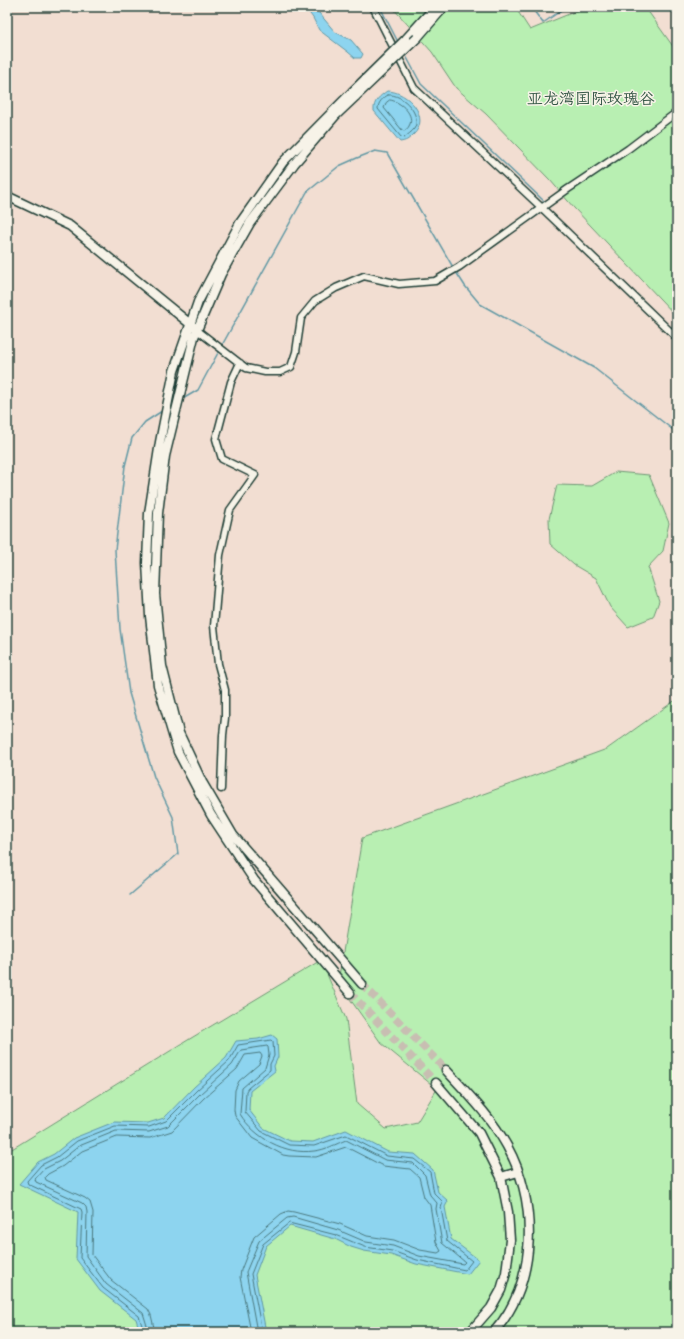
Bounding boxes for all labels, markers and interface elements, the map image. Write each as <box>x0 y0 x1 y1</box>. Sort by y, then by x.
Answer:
park label: 亚龙湾国际玫瑰谷 <box>527 89 655 110</box>

